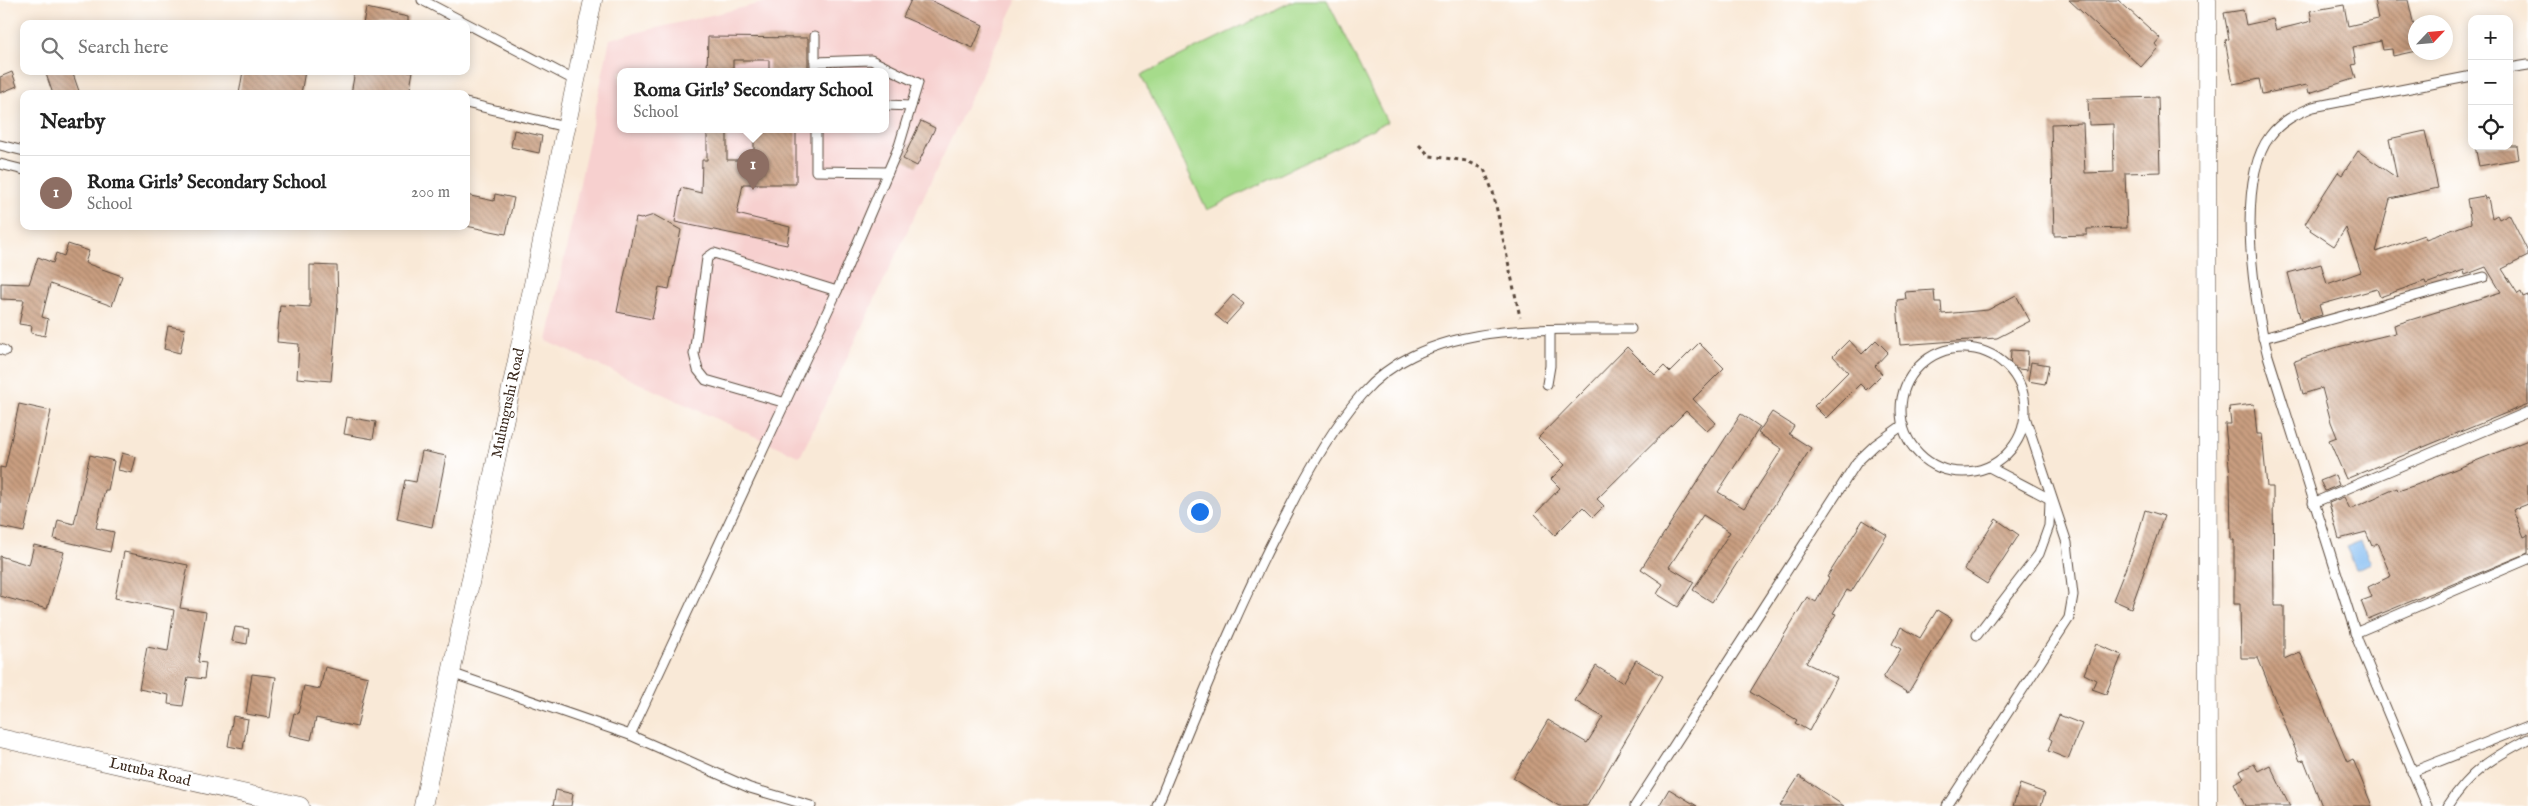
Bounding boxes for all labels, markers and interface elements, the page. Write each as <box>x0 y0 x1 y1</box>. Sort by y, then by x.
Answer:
north arrow <box>2408 15 2453 60</box>
map controls <box>2468 15 2513 150</box>
button: + <box>2468 15 2513 60</box>
search box <box>20 20 470 75</box>
icon: search <box>38 34 66 62</box>
text: Search here <box>78 36 169 60</box>
button: − <box>2468 60 2513 105</box>
popup <box>617 68 889 133</box>
text: Roma Girls' Secondary School <box>633 79 873 103</box>
text: School <box>633 103 678 123</box>
button: locate <box>2468 105 2513 150</box>
text: Nearby <box>40 109 105 136</box>
pin: 1 <box>737 149 769 190</box>
text: Roma Girls' Secondary School <box>87 171 326 195</box>
text: 1 <box>53 183 59 203</box>
text: 200 m <box>411 183 450 203</box>
text: School <box>87 195 132 215</box>
street label: Mulungushi Road <box>487 345 529 460</box>
your location <box>1187 499 1213 525</box>
street label: Lutuba Road <box>107 753 194 791</box>

